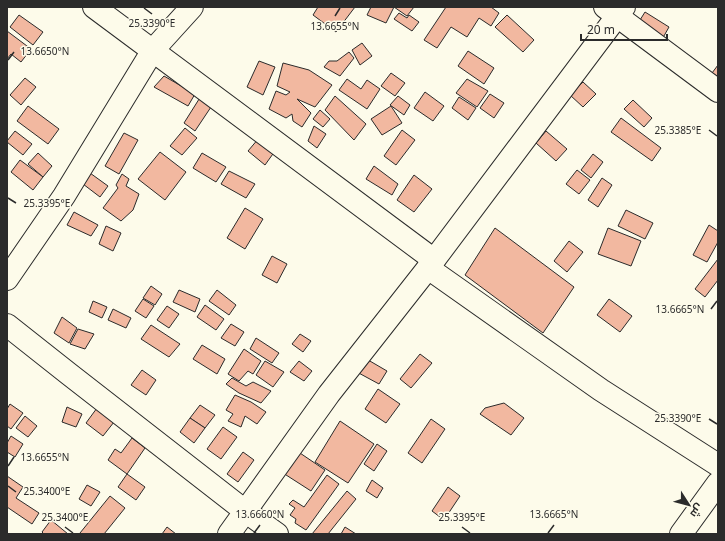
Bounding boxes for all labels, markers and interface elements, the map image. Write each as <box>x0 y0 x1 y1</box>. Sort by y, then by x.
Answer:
text: 25.3390°E <box>129 16 175 30</box>
scale bar <box>581 16 667 42</box>
text: 13.6655°N <box>311 19 359 33</box>
text: 20 m <box>587 21 615 38</box>
text: 13.6650°N <box>21 44 69 58</box>
text: 25.3385°E <box>655 123 701 137</box>
text: 25.3395°E <box>24 196 70 210</box>
text: 13.6665°N <box>656 302 704 316</box>
text: 25.3390°E <box>655 411 701 425</box>
text: 13.6655°N <box>21 450 69 464</box>
text: 25.3400°E <box>24 484 70 498</box>
north arrow <box>669 485 709 525</box>
text: ش <box>687 501 708 521</box>
text: 13.6660°N <box>236 507 284 521</box>
text: 13.6665°N <box>530 507 578 521</box>
text: 25.3400°E <box>42 510 88 524</box>
text: 25.3395°E <box>439 510 485 524</box>

